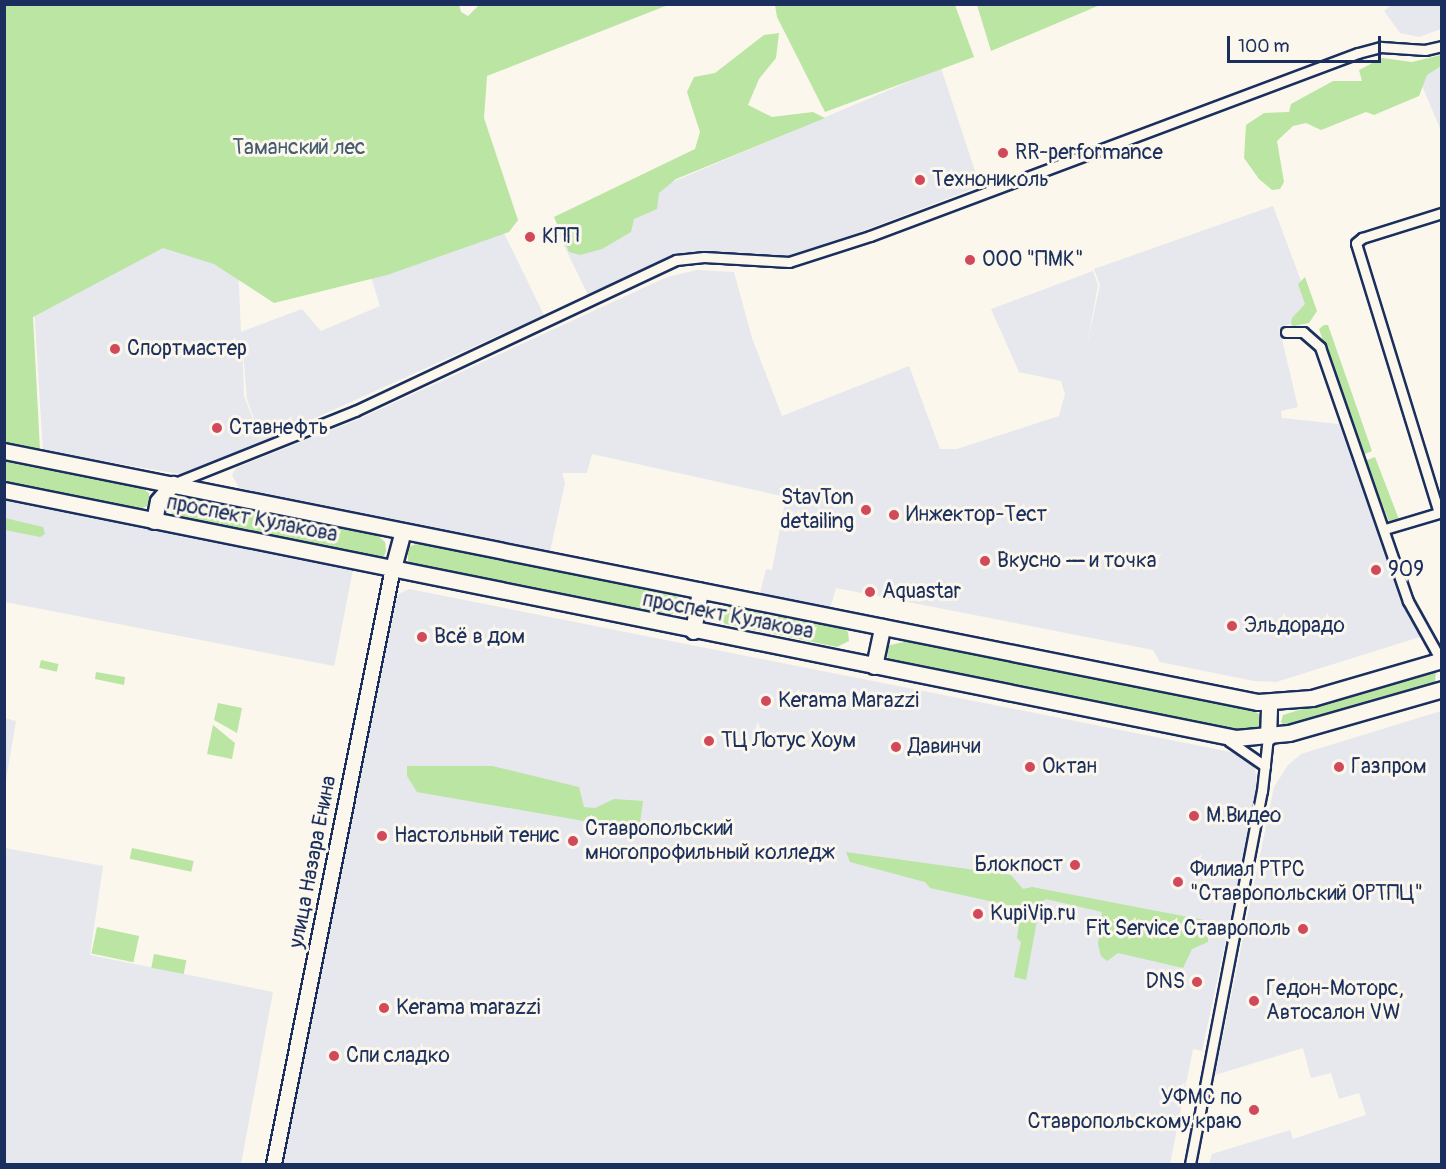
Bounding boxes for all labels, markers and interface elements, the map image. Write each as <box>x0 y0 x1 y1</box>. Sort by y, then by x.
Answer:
scale bar <box>1230 24 1384 62</box>
text: 100 m <box>1238 35 1290 58</box>
park label: Таманский лес <box>232 135 366 161</box>
place label: RR-performance <box>1015 140 1163 166</box>
marker: RR-performance <box>996 146 1010 160</box>
place label: Технониколь <box>932 167 1049 193</box>
marker: Технониколь <box>913 173 927 187</box>
place label: КПП <box>542 224 579 250</box>
marker: КПП <box>523 230 537 244</box>
place label: ООО "ПМК" <box>982 247 1083 273</box>
marker: ООО "ПМК" <box>963 253 977 267</box>
place label: Спортмастер <box>127 336 247 362</box>
marker: Спортмастер <box>108 342 122 356</box>
place label: Ставнефть <box>229 415 328 441</box>
marker: Ставнефть <box>210 421 224 435</box>
place label: StavTon detailing <box>780 485 854 535</box>
street label: проспект Кулакова <box>164 490 340 548</box>
place label: Инжектор-Тест <box>906 502 1047 528</box>
marker: StavTon detailing <box>859 503 873 517</box>
marker: Инжектор-Тест <box>887 508 901 522</box>
place label: Вкусно — и точка <box>997 548 1157 574</box>
marker: Вкусно — и точка <box>978 554 992 568</box>
place label: 909 <box>1388 557 1424 583</box>
marker: 909 <box>1369 563 1383 577</box>
place label: Aquastar <box>882 579 961 605</box>
marker: Aquastar <box>863 585 877 599</box>
street label: проспект Кулакова <box>640 587 816 645</box>
place label: Эльдорадо <box>1244 613 1345 639</box>
marker: Эльдорадо <box>1225 619 1239 633</box>
place label: Всё в дом <box>434 624 525 650</box>
marker: Всё в дом <box>415 630 429 644</box>
place label: Kerama Marazzi <box>778 688 919 714</box>
marker: Kerama Marazzi <box>759 694 773 708</box>
place label: ТЦ Лотус Хоум <box>721 728 856 754</box>
marker: ТЦ Лотус Хоум <box>702 734 716 748</box>
place label: Давинчи <box>908 734 980 760</box>
marker: Давинчи <box>889 740 903 754</box>
place label: Октан <box>1042 754 1097 780</box>
place label: Газпром <box>1351 754 1427 780</box>
marker: Октан <box>1023 760 1037 774</box>
marker: Газпром <box>1332 760 1346 774</box>
street label: улица Назара Енина <box>284 774 342 950</box>
place label: М.Видео <box>1206 803 1281 829</box>
marker: М.Видео <box>1187 809 1201 823</box>
place label: Ставропольский многопрофильный колледж <box>585 816 835 866</box>
place label: Настольный тенис <box>394 823 560 849</box>
marker: Настольный тенис <box>375 829 389 843</box>
marker: Ставропольский многопрофильный колледж <box>566 834 580 848</box>
place label: Блокпост <box>975 852 1063 878</box>
place label: Филиал РТРС "Ставропольский ОРТПЦ" <box>1190 857 1423 907</box>
marker: Блокпост <box>1068 858 1082 872</box>
marker: Филиал РТРС "Ставропольский ОРТПЦ" <box>1171 875 1185 889</box>
place label: KupiVip.ru <box>990 901 1076 927</box>
marker: KupiVip.ru <box>971 907 985 921</box>
place label: Fit Service Ставрополь <box>1085 916 1291 942</box>
marker: Fit Service Ставрополь <box>1296 922 1310 936</box>
place label: DNS <box>1145 969 1185 995</box>
marker: DNS <box>1190 975 1204 989</box>
place label: Гедон-Моторс, Автосалон VW <box>1266 976 1404 1026</box>
marker: Гедон-Моторс, Автосалон VW <box>1247 994 1261 1008</box>
place label: Kerama marazzi <box>396 995 541 1021</box>
marker: Kerama marazzi <box>377 1001 391 1015</box>
place label: Спи сладко <box>346 1043 450 1069</box>
marker: Спи сладко <box>327 1049 341 1063</box>
place label: УФМС по Ставропольскому краю <box>1028 1085 1242 1135</box>
marker: УФМС по Ставропольскому краю <box>1247 1103 1261 1117</box>

